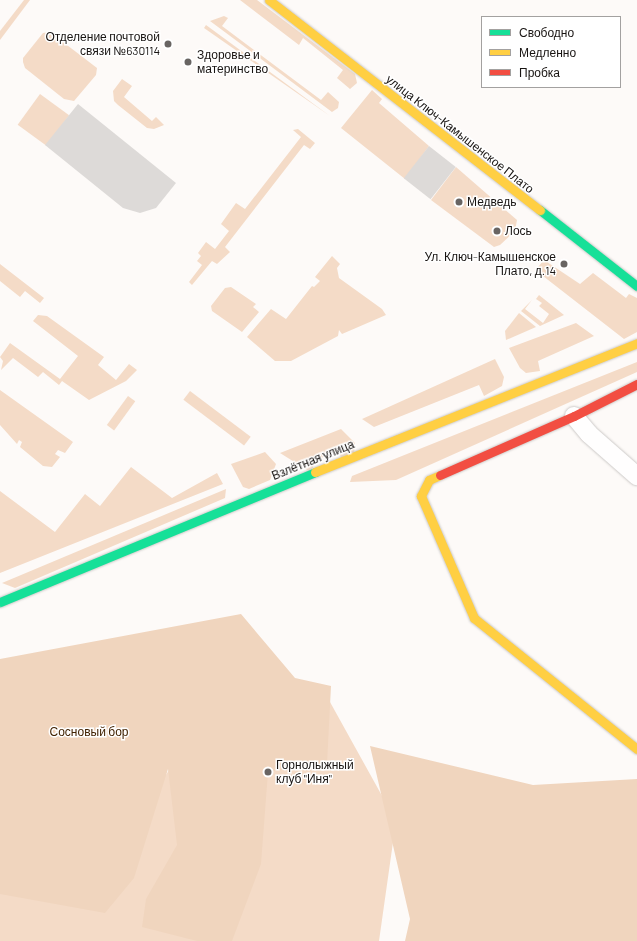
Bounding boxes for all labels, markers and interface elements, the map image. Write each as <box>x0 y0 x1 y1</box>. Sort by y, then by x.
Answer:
legend <box>481 16 621 88</box>
text: Свободно <box>519 25 574 39</box>
place label: Отделение почтовой связи №630114 <box>45 30 160 58</box>
marker: Отделение почтовой связи №630114 <box>163 39 173 49</box>
text: Медленно <box>519 45 576 59</box>
place label: Здоровье и материнство <box>197 48 268 76</box>
marker: Здоровье и материнство <box>182 56 194 68</box>
text: Пробка <box>519 65 560 79</box>
street label: улица Ключ-Камышенское Плато <box>383 72 537 196</box>
place label: Медведь <box>467 195 516 209</box>
marker: Медведь <box>454 197 464 207</box>
place label: Лось <box>505 224 532 238</box>
marker: Лось <box>492 226 502 236</box>
place label: Ул. Ключ-Камышенское Плато, д.14 <box>425 250 556 278</box>
marker: Ул. Ключ-Камышенское Плато, д.14 <box>559 259 569 269</box>
street label: Взлётная улица <box>270 437 356 483</box>
park label: Сосновый бор <box>50 725 128 739</box>
place label: Горнолыжный клуб "Иня" <box>276 758 354 786</box>
marker: Горнолыжный клуб "Иня" <box>263 767 273 777</box>

